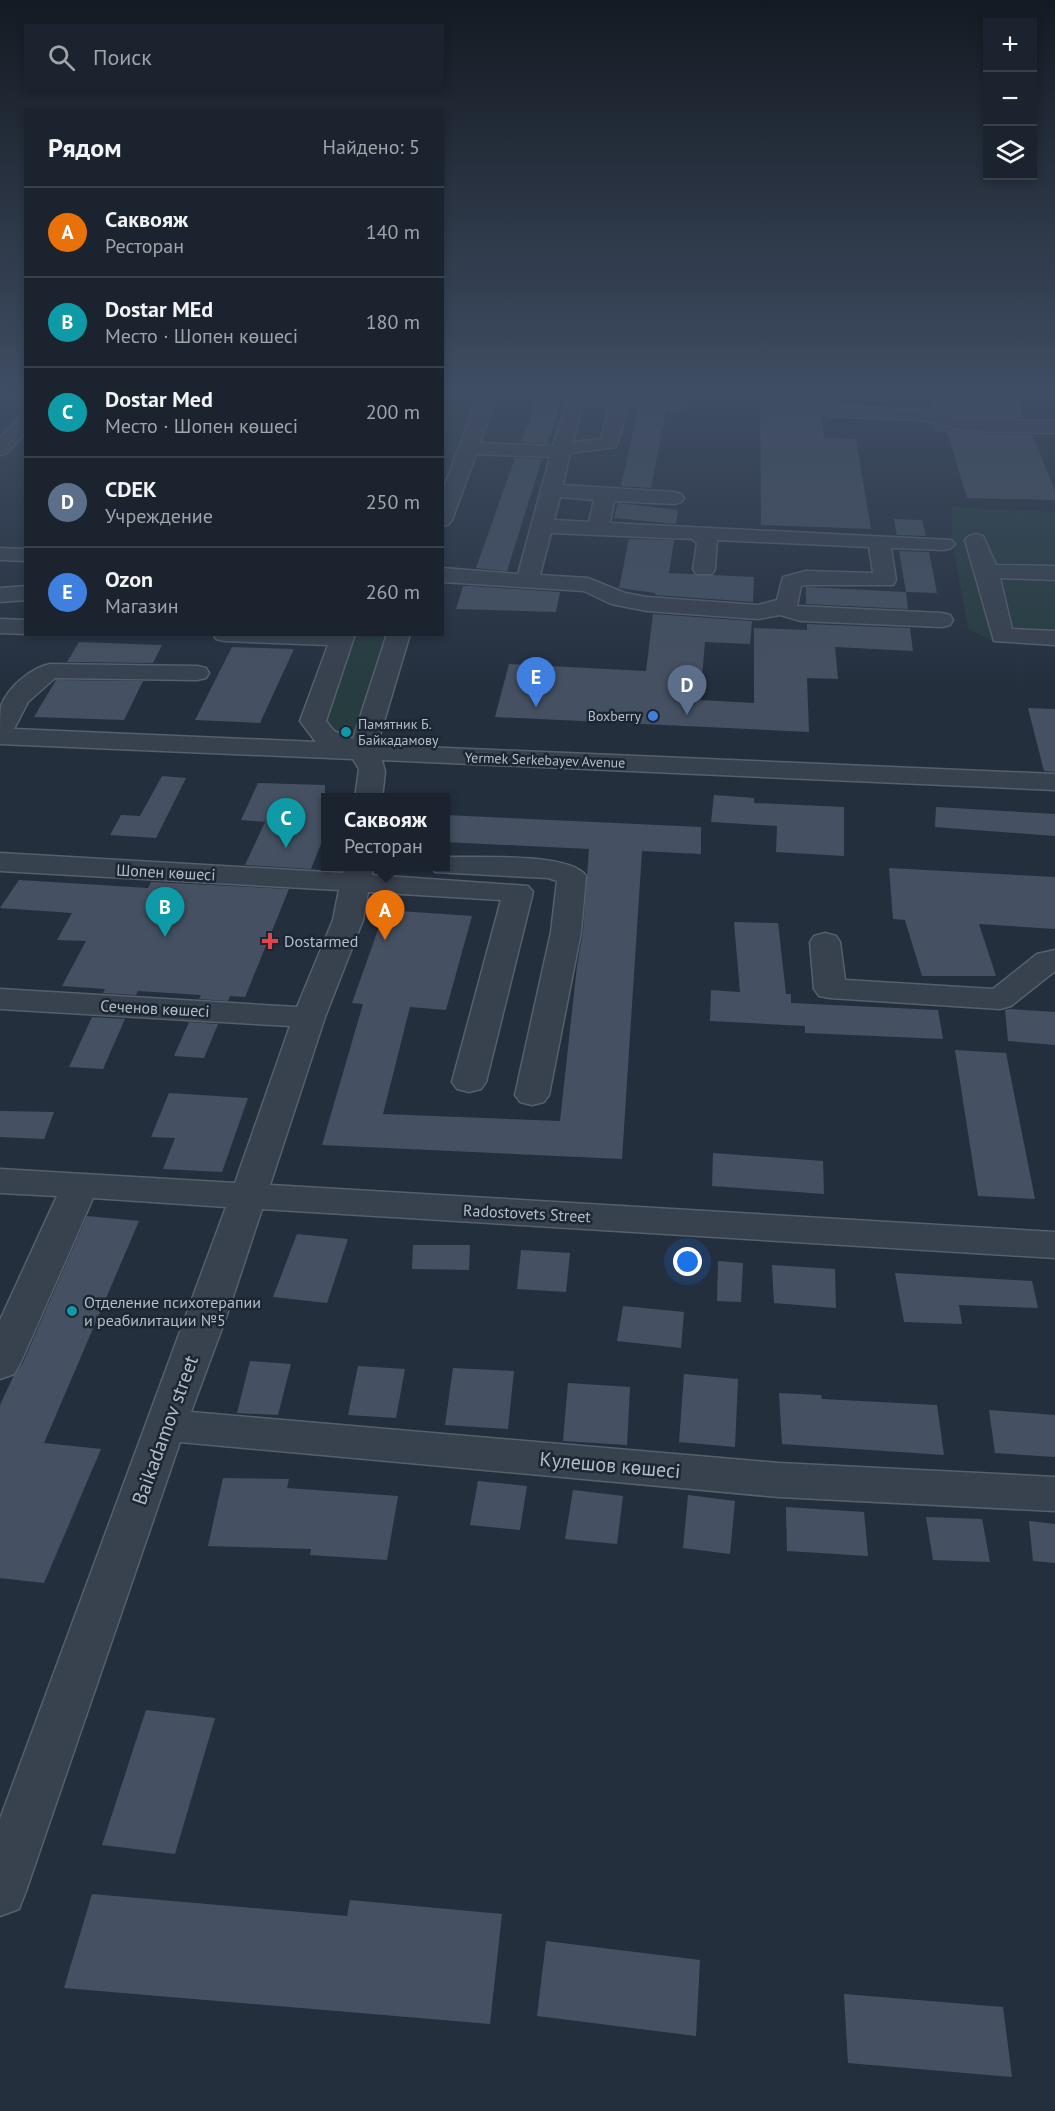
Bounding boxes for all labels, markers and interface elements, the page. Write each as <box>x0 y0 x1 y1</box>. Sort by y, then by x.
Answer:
map controls <box>983 18 1037 180</box>
button: + <box>983 18 1037 72</box>
search box <box>24 24 444 90</box>
icon: search <box>45 41 78 74</box>
text: Поиск <box>93 43 152 71</box>
button: − <box>983 72 1037 126</box>
button: layers <box>983 126 1037 180</box>
text: Рядом <box>48 131 122 164</box>
text: Найдено: 5 <box>323 134 420 160</box>
text: Саквояж <box>105 205 188 233</box>
text: A <box>61 219 74 245</box>
text: 140 m <box>366 219 420 245</box>
text: Ресторан <box>105 233 184 259</box>
text: Dostar MEd <box>105 295 213 323</box>
text: B <box>62 309 73 335</box>
text: 180 m <box>366 309 420 335</box>
text: Место · Шопен көшесі <box>105 323 298 349</box>
text: Dostar Med <box>105 385 213 413</box>
text: C <box>62 399 73 425</box>
text: 200 m <box>366 399 420 425</box>
text: Место · Шопен көшесі <box>105 413 298 439</box>
text: CDEK <box>105 475 157 503</box>
text: D <box>61 489 74 515</box>
text: 250 m <box>366 489 420 515</box>
text: Учреждение <box>105 503 213 529</box>
text: Ozon <box>105 565 153 593</box>
text: E <box>62 579 73 605</box>
text: 260 m <box>366 579 420 605</box>
text: Магазин <box>105 593 179 619</box>
pin: E <box>516 658 556 707</box>
pin: D <box>668 666 706 715</box>
place label: Boxberry <box>588 707 641 725</box>
marker: Boxberry <box>646 709 660 723</box>
place label: Памятник Б. Байкадамову <box>358 715 439 749</box>
marker: Памятник Б. Байкадамову <box>339 725 353 739</box>
street label: Yermek Serkebayev Avenue <box>464 748 626 772</box>
popup <box>321 793 450 871</box>
pin: C <box>266 798 306 848</box>
text: Саквояж <box>344 805 427 833</box>
text: Ресторан <box>344 833 423 859</box>
street label: Шопен көшесі <box>116 859 216 885</box>
pin: B <box>146 888 184 937</box>
pin: A <box>366 890 404 940</box>
place label: Dostarmed <box>284 931 358 951</box>
marker: Dostarmed <box>261 932 279 950</box>
street label: Сеченов көшесі <box>100 995 210 1021</box>
street label: Radostovets Street <box>463 1200 592 1226</box>
your location <box>673 1247 702 1276</box>
place label: Отделение психотерапии и реабилитации №5 <box>84 1292 261 1330</box>
marker: Отделение психотерапии и реабилитации №5 <box>65 1304 79 1318</box>
street label: Baikadamov street <box>126 1352 204 1508</box>
street label: Кулешов көшесі <box>538 1446 682 1484</box>

